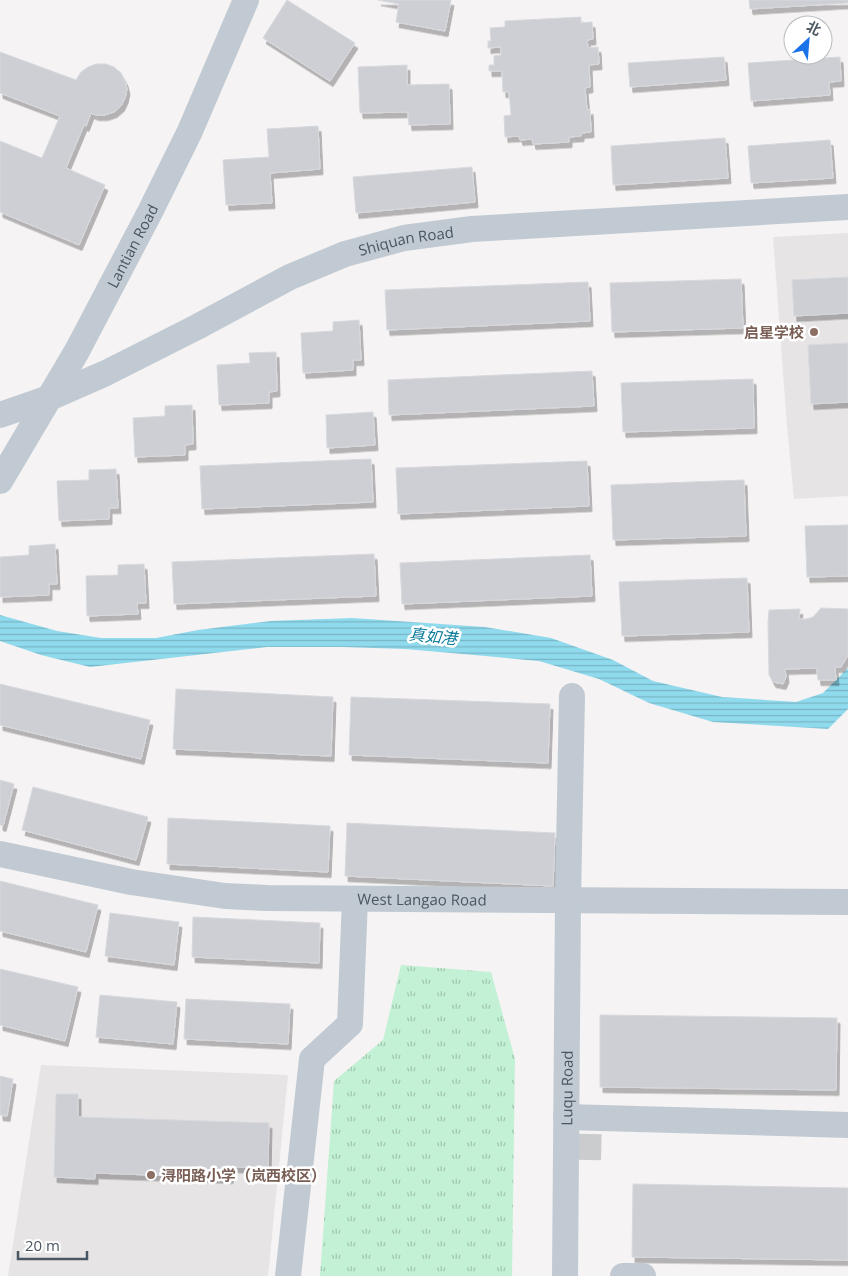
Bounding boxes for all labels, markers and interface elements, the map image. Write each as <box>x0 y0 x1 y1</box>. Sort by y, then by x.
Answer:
north arrow <box>783 15 833 65</box>
text: 北 <box>803 16 824 39</box>
street label: Lantian Road <box>102 201 162 291</box>
street label: Shiquan Road <box>356 222 455 260</box>
place label: 启星学校 <box>744 322 804 342</box>
marker: 启星学校 <box>808 326 820 338</box>
water label: 真如港 <box>408 623 460 650</box>
street label: West Langao Road <box>357 889 487 910</box>
street label: Luqu Road <box>556 1050 577 1126</box>
place label: 浔阳路小学（岚西校区） <box>161 1165 326 1185</box>
marker: 浔阳路小学（岚西校区） <box>145 1169 157 1181</box>
scale bar <box>18 1228 86 1260</box>
text: 20 m <box>25 1235 60 1255</box>

